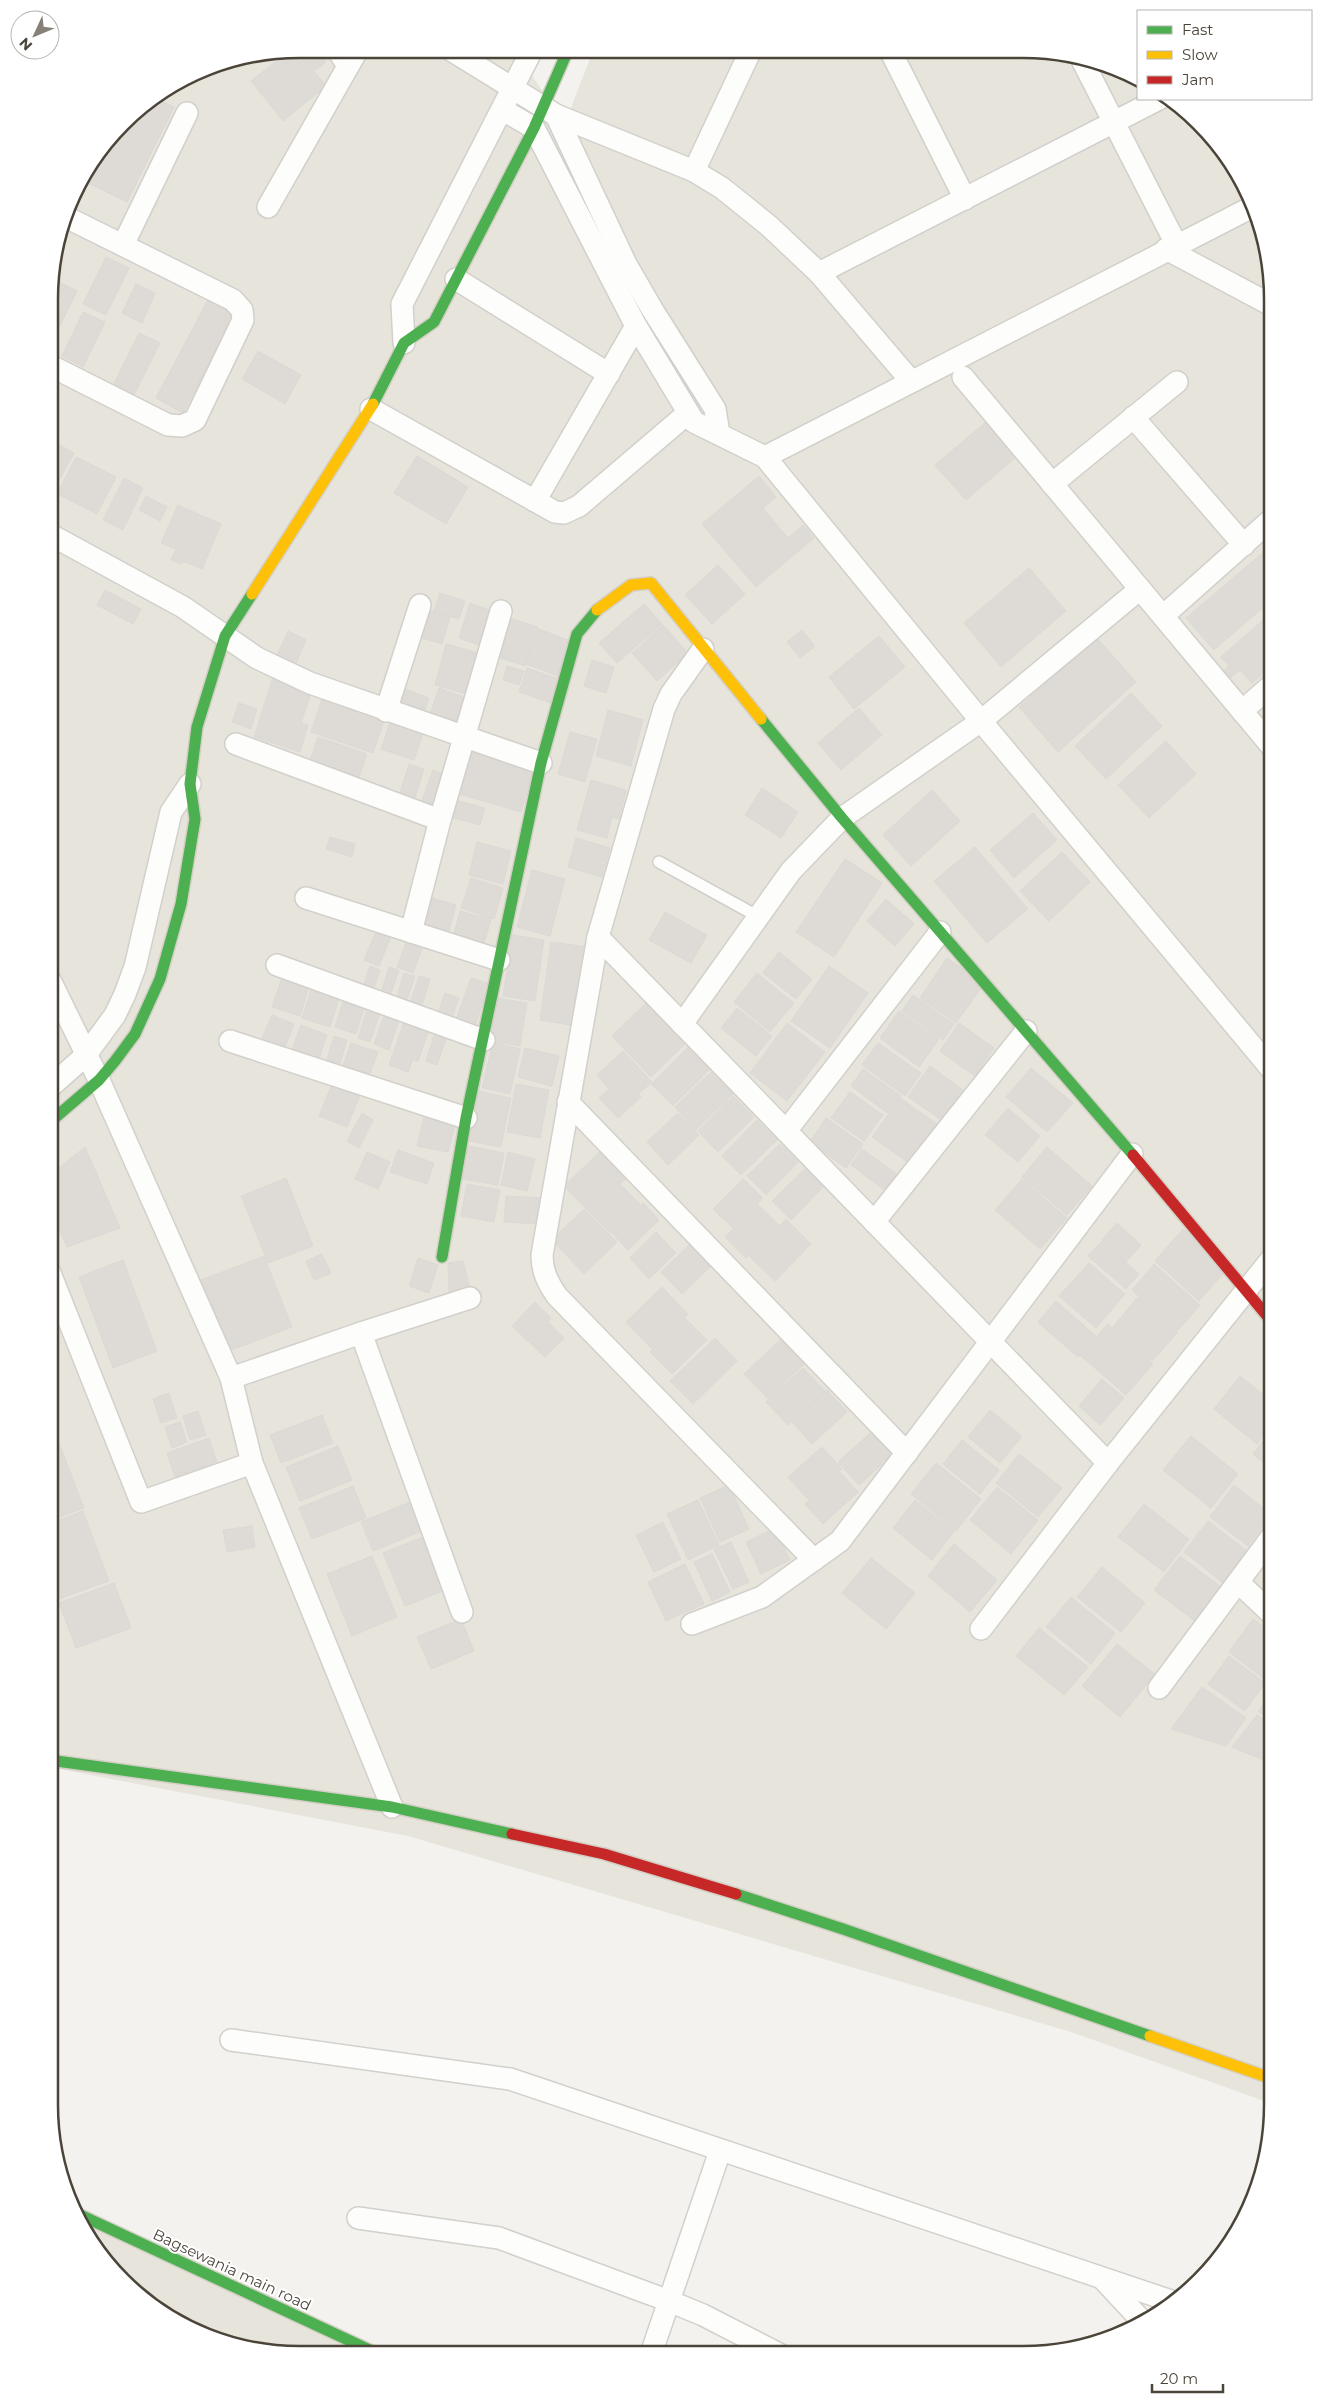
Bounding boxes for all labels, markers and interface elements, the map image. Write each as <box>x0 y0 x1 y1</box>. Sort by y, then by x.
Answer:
north arrow <box>10 10 60 60</box>
legend <box>1137 10 1312 100</box>
text: Fast <box>1182 20 1213 39</box>
text: N <box>15 34 36 54</box>
text: Slow <box>1182 45 1218 64</box>
text: Jam <box>1181 70 1214 89</box>
street label: Bagsewania main road <box>150 2224 314 2315</box>
scale bar <box>1152 2362 1223 2394</box>
text: 20 m <box>1160 2369 1198 2388</box>

